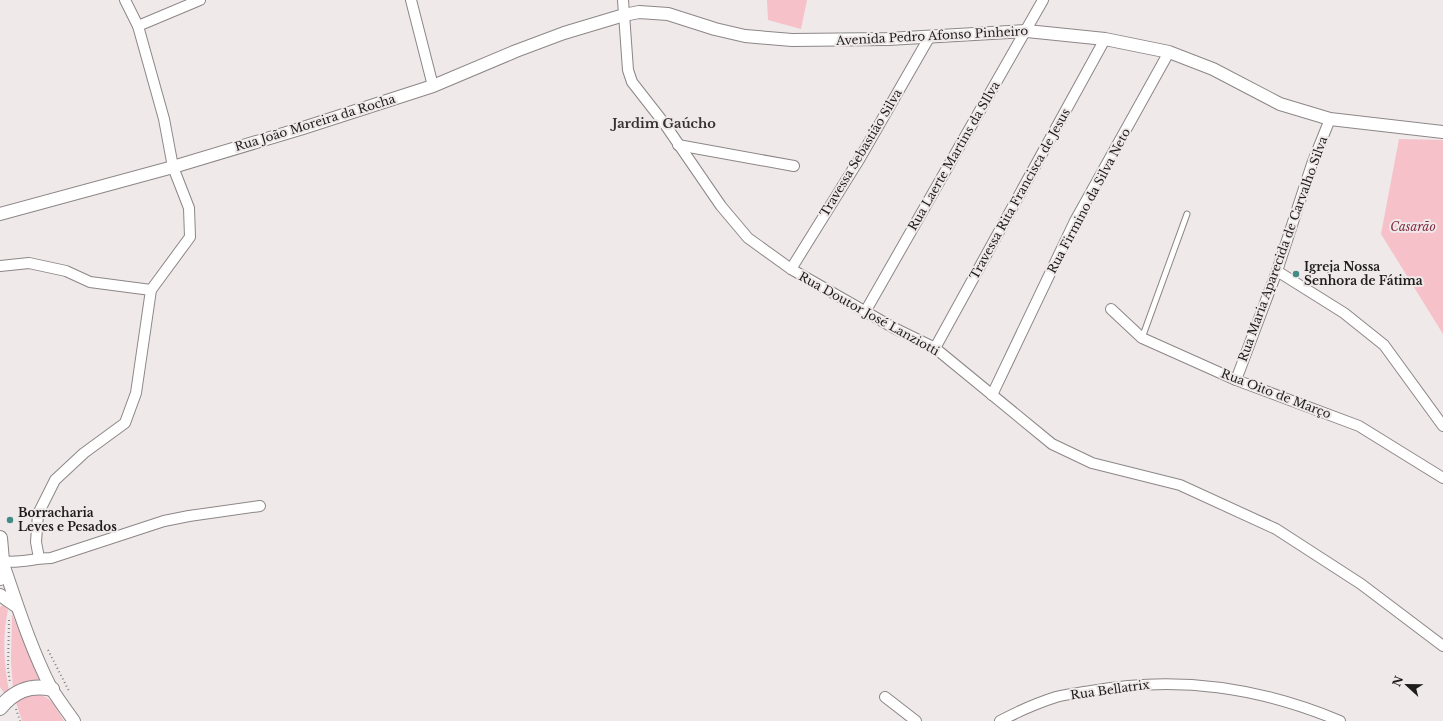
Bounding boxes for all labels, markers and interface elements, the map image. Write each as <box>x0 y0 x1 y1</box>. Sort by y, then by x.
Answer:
street label: Avenida Pedro Afonso Pinheiro <box>835 23 1029 48</box>
street label: Rua Laerte Martins da SIlva <box>905 78 1003 233</box>
street label: Travessa Sebastião Silva <box>816 86 905 219</box>
street label: Rua João Moreira da Rocha <box>233 91 397 154</box>
street label: Travessa Rita Francisca de Jesus <box>966 106 1073 282</box>
district label: Jardim Gaúcho <box>609 115 716 132</box>
street label: Rua Firmino da Silva Neto <box>1044 125 1133 276</box>
street label: Rua Maria Aparecida de Carvalho Silva <box>1235 134 1331 364</box>
park label: Casarão <box>1390 219 1436 234</box>
place label: Igreja Nossa Senhora de Fátima <box>1304 259 1423 288</box>
street label: Rua Doutor José Lanziotti <box>796 269 942 359</box>
marker: Igreja Nossa Senhora de Fátima <box>1291 269 1301 279</box>
street label: Rua Oito de Março <box>1219 366 1334 422</box>
place label: Borracharia Leves e Pesados <box>18 505 117 534</box>
marker: Borracharia Leves e Pesados <box>5 515 15 525</box>
north arrow <box>1387 665 1427 705</box>
text: N <box>1389 673 1406 689</box>
street label: Rua Bellatrix <box>1069 676 1151 702</box>

